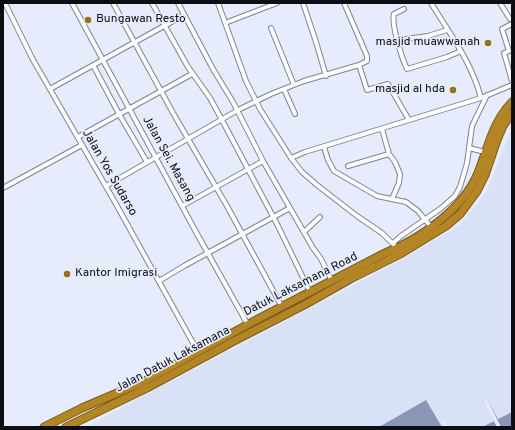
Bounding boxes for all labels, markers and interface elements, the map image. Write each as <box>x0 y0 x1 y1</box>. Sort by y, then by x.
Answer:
place label: Bungawan Resto <box>96 13 186 27</box>
marker: Bungawan Resto <box>83 15 93 25</box>
place label: masjid muawwanah <box>376 36 480 50</box>
marker: masjid muawwanah <box>483 38 493 48</box>
place label: masjid al hda <box>375 83 445 97</box>
marker: masjid al hda <box>448 85 458 95</box>
street label: Jalan Sei. Masang <box>139 114 197 204</box>
street label: Jalan Yos Sudarso <box>78 127 140 219</box>
street label: Datuk Laksamana Road <box>242 250 360 320</box>
place label: Kantor Imigrasi <box>75 267 157 281</box>
marker: Kantor Imigrasi <box>62 269 72 279</box>
street label: Jalan Datuk Laksamana <box>113 324 233 396</box>

